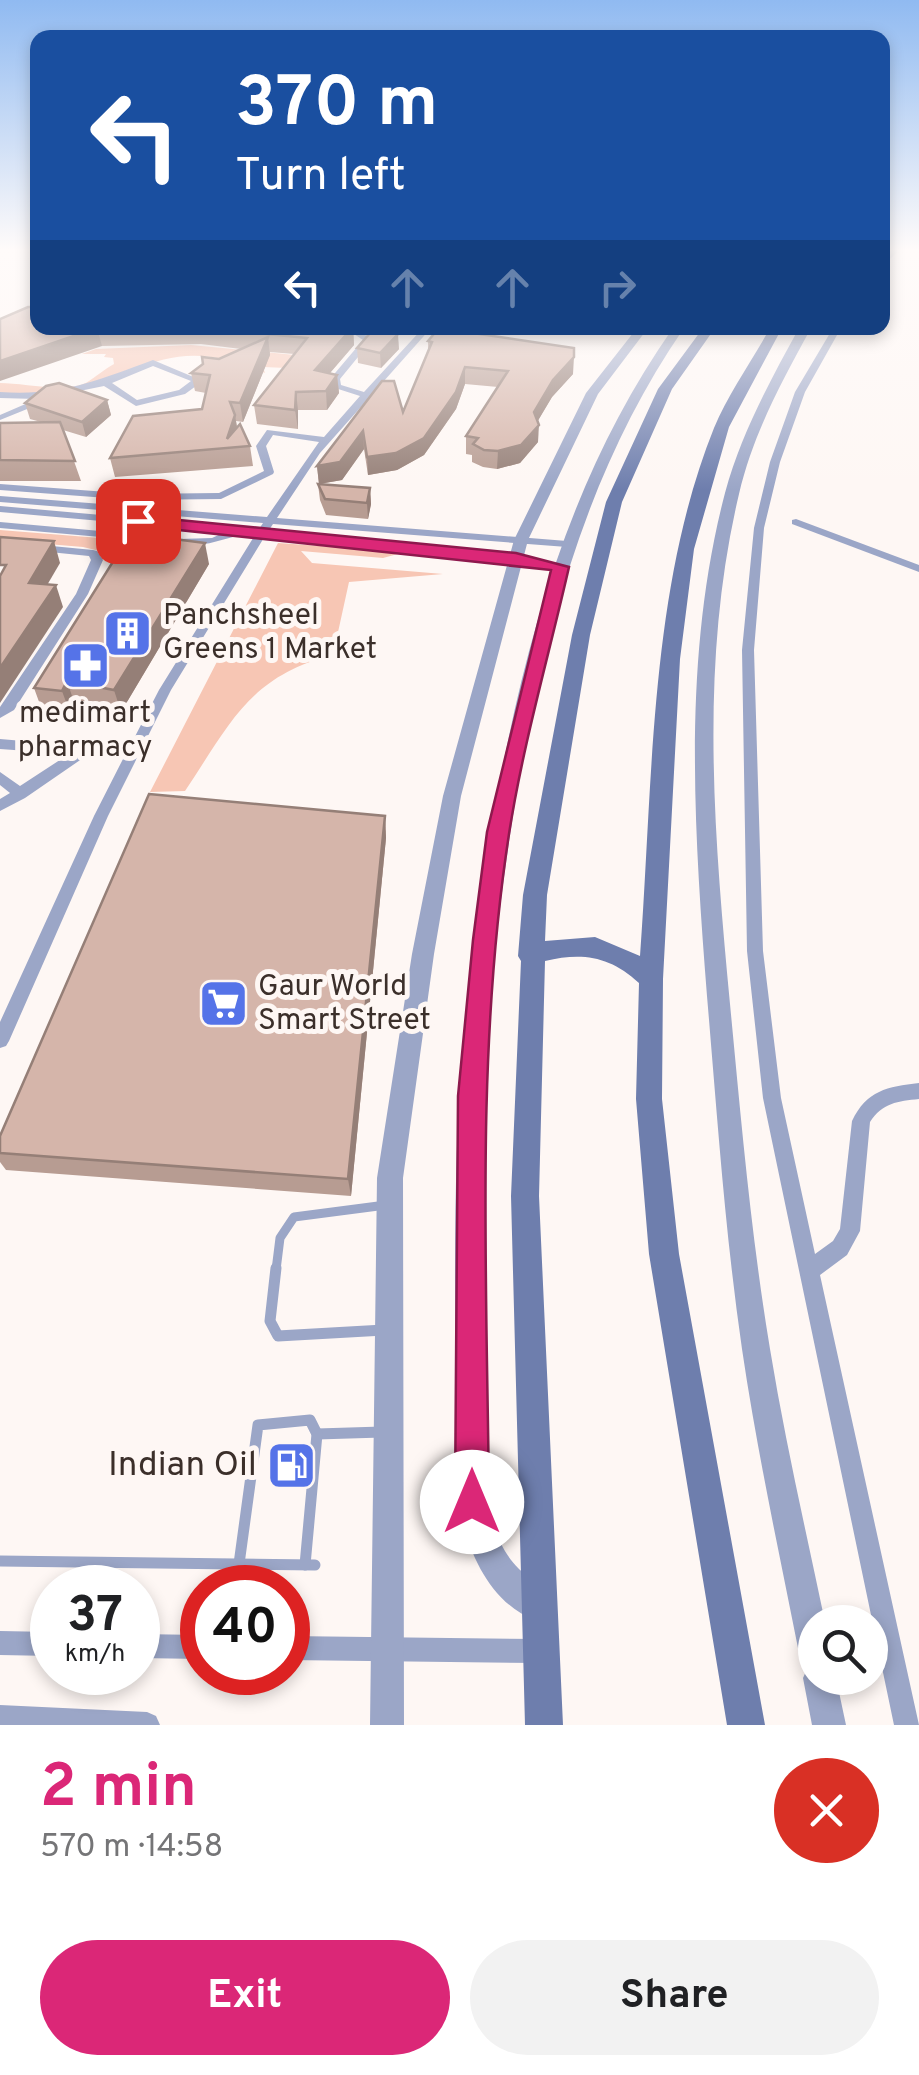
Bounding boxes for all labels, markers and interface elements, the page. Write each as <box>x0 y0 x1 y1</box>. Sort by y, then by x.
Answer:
text: 370 m <box>235 62 438 151</box>
icon: left <box>70 70 200 200</box>
text: Turn left <box>235 149 406 206</box>
icon: left <box>275 260 330 315</box>
icon: ahead <box>380 260 435 315</box>
icon: ahead <box>485 260 540 315</box>
icon: right <box>590 260 645 315</box>
pin <box>96 479 181 564</box>
icon: arrive <box>111 494 166 549</box>
place label: Panchsheel Greens 1 Market <box>163 598 377 669</box>
building icon: Panchsheel Greens 1 Market <box>102 607 154 659</box>
pharmacy icon: medimart pharmacy <box>59 639 111 691</box>
place label: medimart pharmacy <box>18 696 152 767</box>
place label: Gaur World Smart Street <box>258 969 431 1040</box>
supermarket icon: Gaur World Smart Street <box>197 978 249 1030</box>
fuel station icon: Indian Oil <box>266 1440 318 1492</box>
place label: Indian Oil <box>108 1444 257 1488</box>
position arrow <box>420 1450 524 1554</box>
speed limit sign: 40 <box>180 1565 310 1695</box>
text: 37 <box>67 1586 123 1649</box>
map controls <box>798 1605 888 1695</box>
button: search <box>798 1605 888 1695</box>
text: km/h <box>65 1639 125 1671</box>
text: 2 min <box>40 1752 197 1828</box>
button: close <box>774 1758 879 1863</box>
text: 570 m · 14:58 <box>40 1828 223 1868</box>
button: Exit <box>40 1940 450 2055</box>
button: Share <box>470 1940 879 2055</box>

